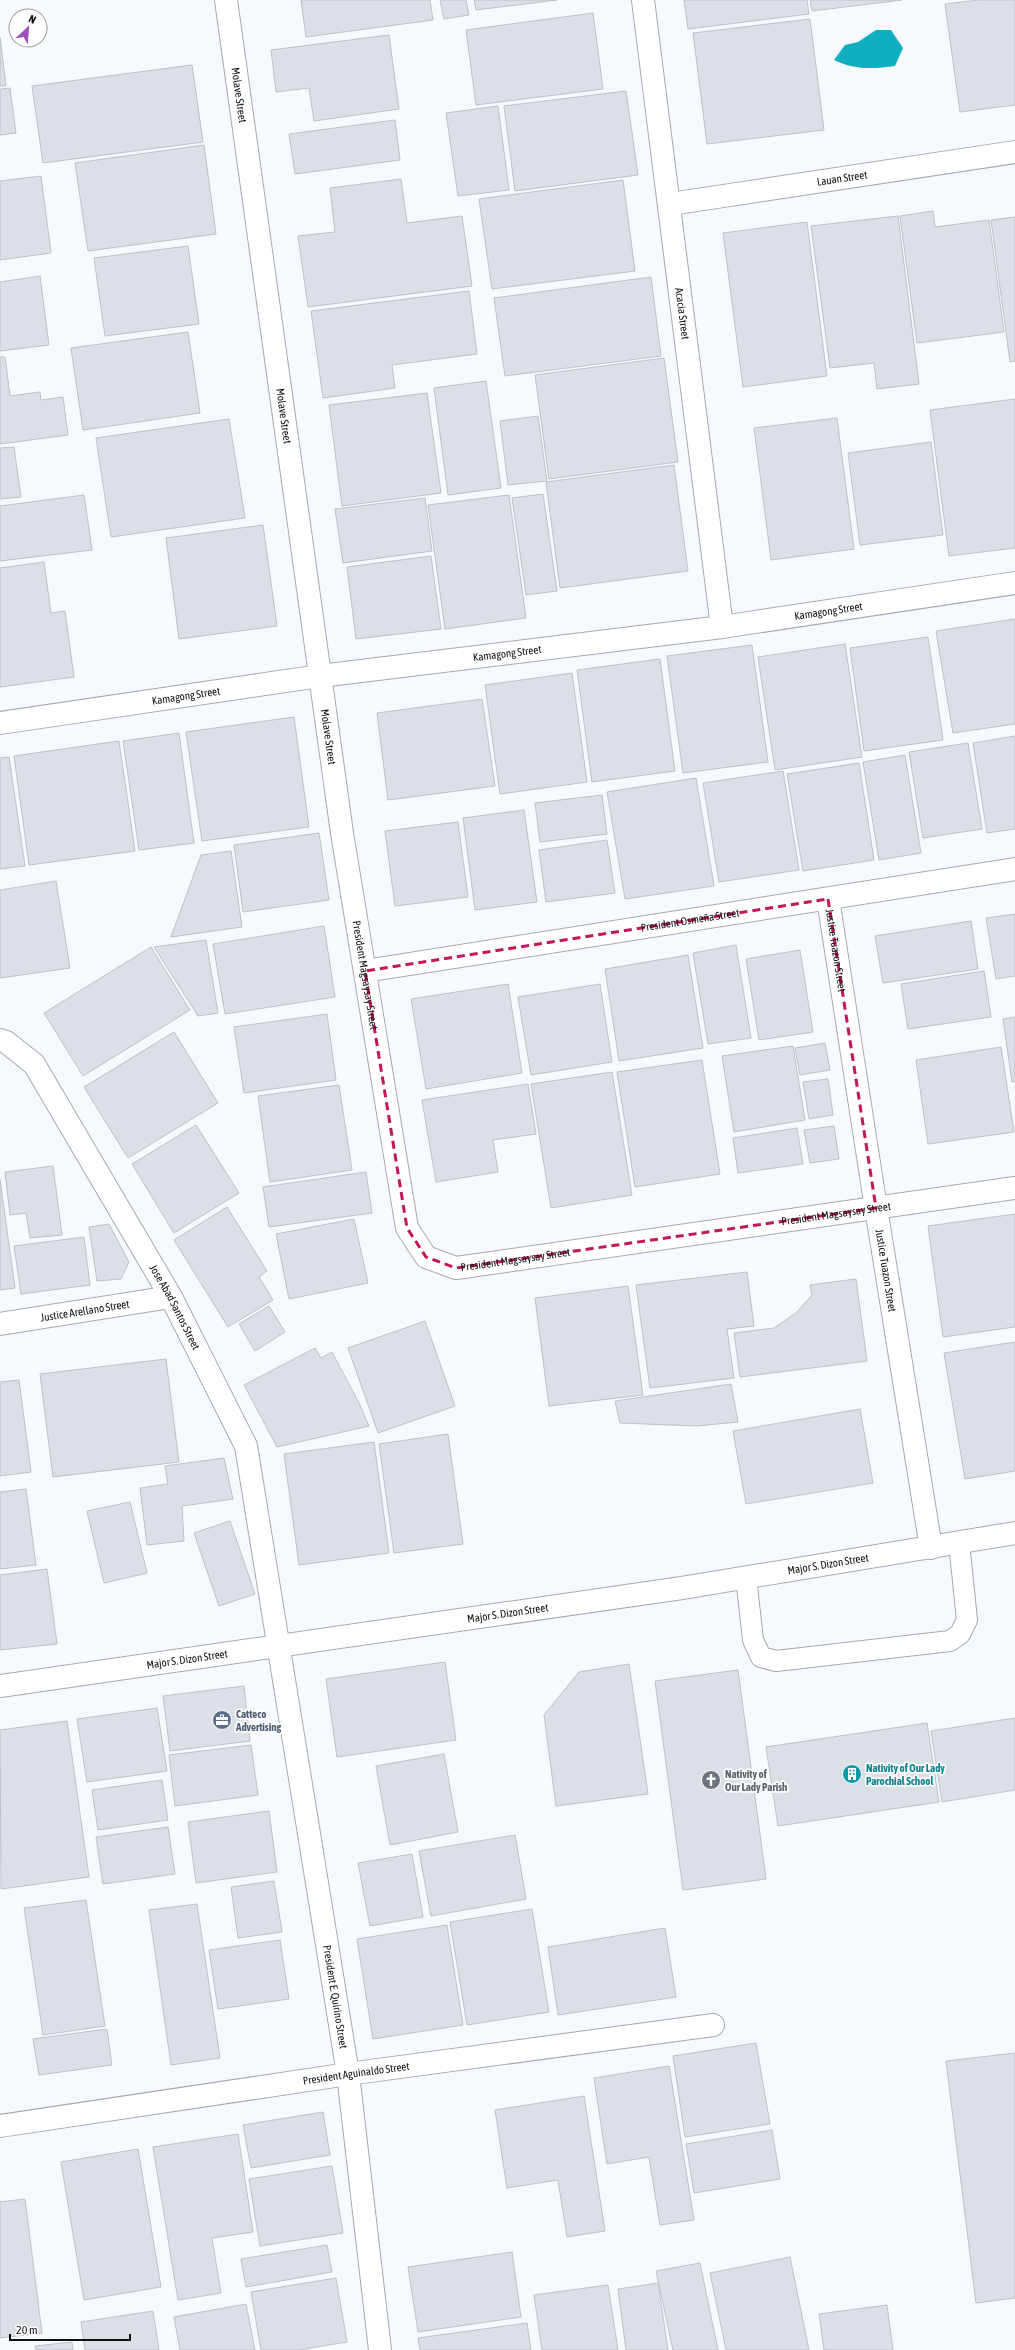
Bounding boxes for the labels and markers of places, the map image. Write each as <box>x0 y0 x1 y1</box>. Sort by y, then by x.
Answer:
place label: Catteco Advertising <box>235 1708 282 1733</box>
office icon: Catteco Advertising <box>211 1709 233 1731</box>
place label: Nativity of Our Lady Parochial School <box>866 1762 945 1787</box>
building icon: Nativity of Our Lady Parochial School <box>841 1763 863 1785</box>
place label: Nativity of Our Lady Parish <box>725 1768 787 1793</box>
church icon: Nativity of Our Lady Parish <box>700 1769 722 1791</box>

